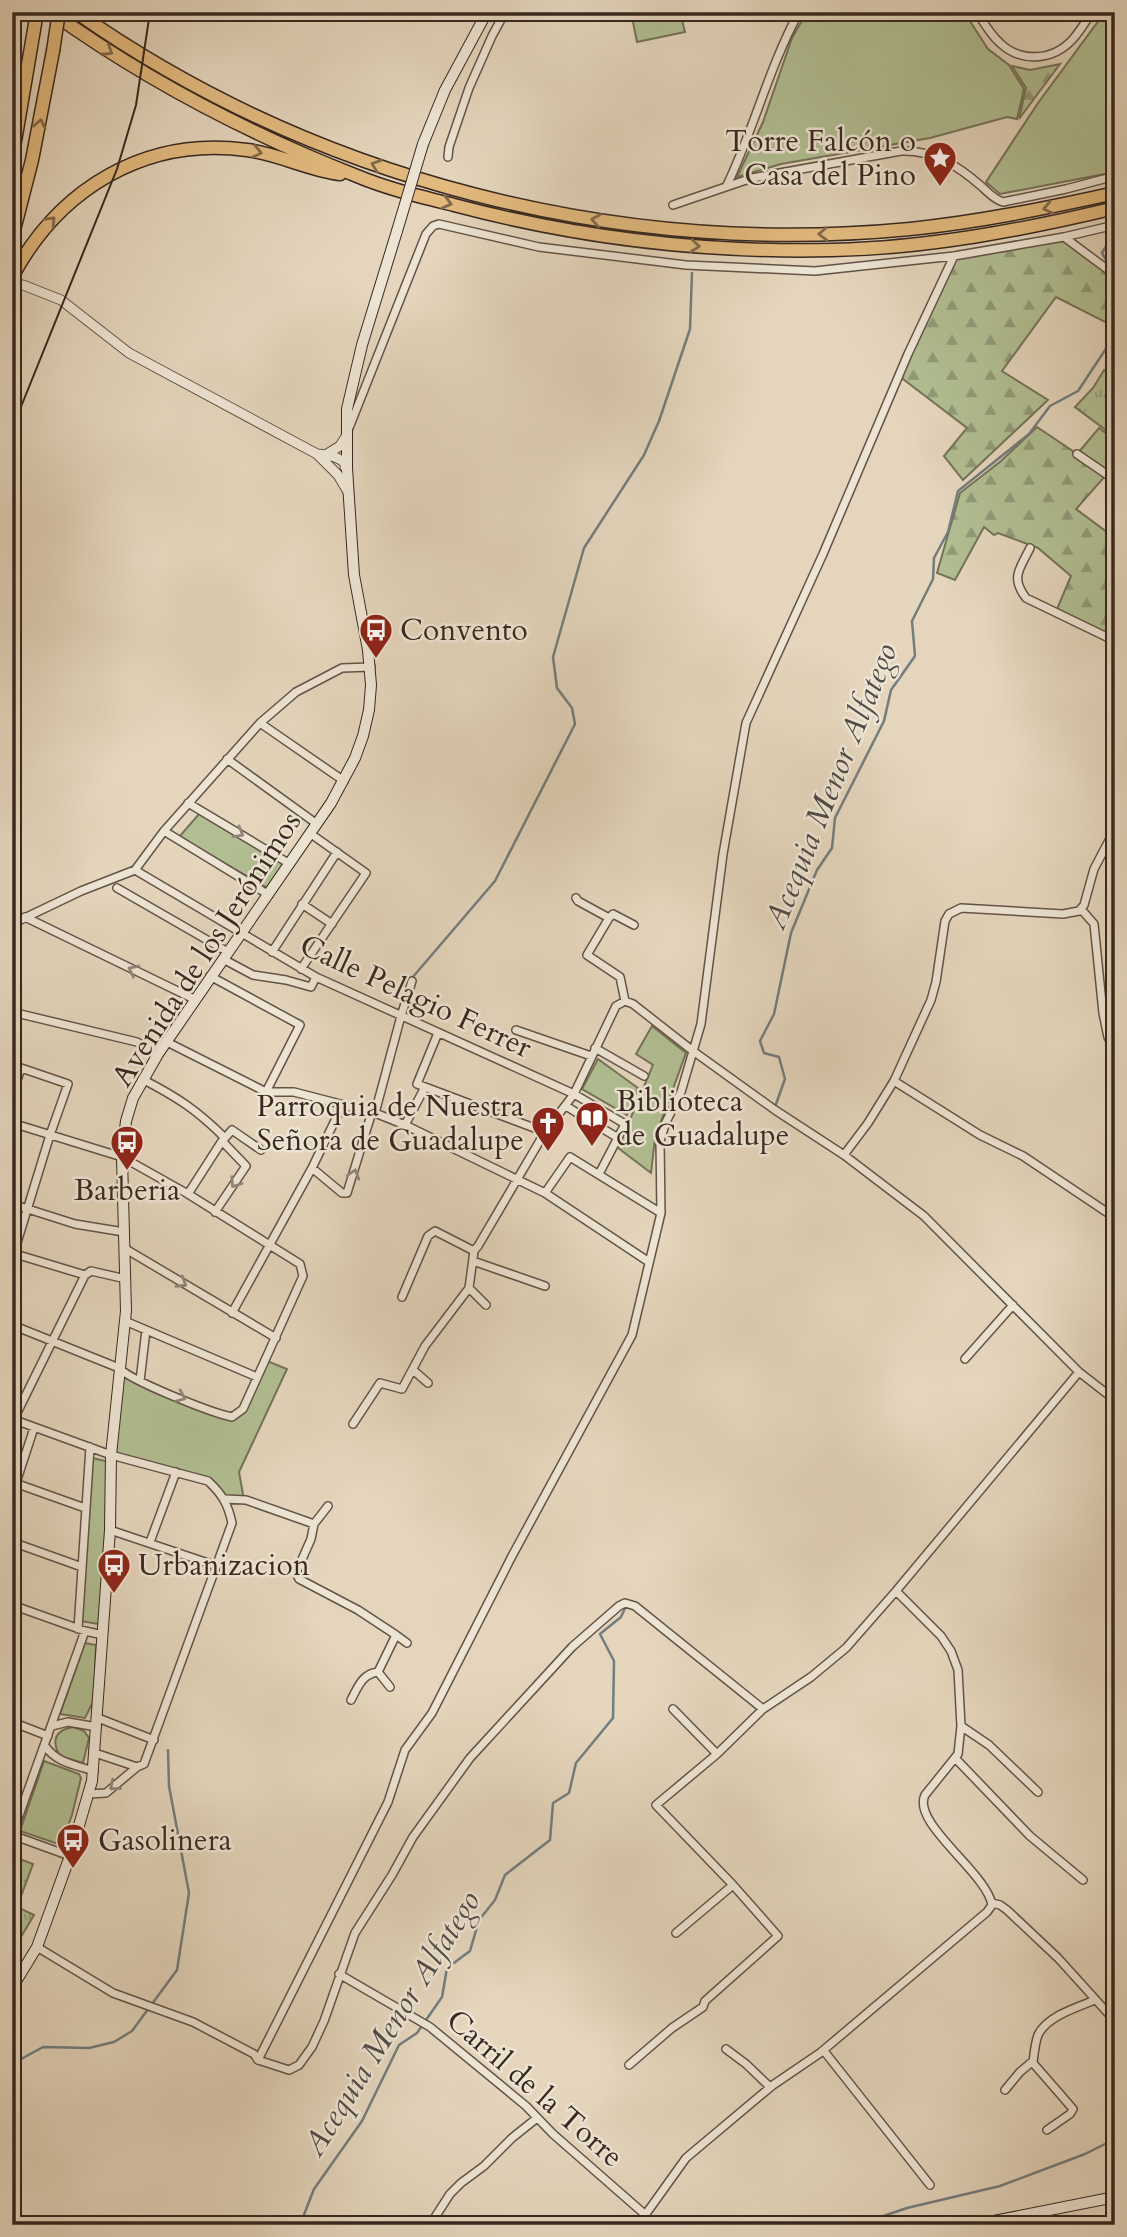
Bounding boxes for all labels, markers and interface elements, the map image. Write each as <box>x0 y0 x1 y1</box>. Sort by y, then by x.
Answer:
one-way arrow <box>100 42 113 55</box>
one-way arrow <box>31 118 46 130</box>
place label: Torre Falcón o Casa del Pino <box>725 121 916 196</box>
place icon: Torre Falcón o Casa del Pino <box>921 139 959 188</box>
one-way arrow <box>251 143 263 158</box>
one-way arrow <box>370 159 382 173</box>
one-way arrow <box>441 195 453 209</box>
one-way arrow <box>1042 199 1054 214</box>
one-way arrow <box>590 213 602 228</box>
one-way arrow <box>42 216 55 229</box>
one-way arrow <box>817 227 828 242</box>
one-way arrow <box>689 238 700 253</box>
place label: Convento <box>400 610 528 651</box>
bus stop icon: Convento <box>357 611 395 660</box>
water label: Acequia Menor Alfatego <box>753 637 909 937</box>
street label: Avenida de los Jerónimos <box>102 804 311 1095</box>
one-way arrow <box>231 825 244 838</box>
street label: Calle Pelagio Ferrer <box>293 925 538 1068</box>
one-way arrow <box>128 964 140 978</box>
place label: Biblioteca de Guadalupe <box>616 1081 789 1156</box>
place label: Parroquia de Nuestra Señora de Guadalupe <box>256 1086 524 1161</box>
library icon: Biblioteca de Guadalupe <box>573 1099 611 1148</box>
church icon: Parroquia de Nuestra Señora de Guadalupe <box>529 1104 567 1153</box>
bus stop icon: Barberia <box>108 1123 146 1172</box>
one-way arrow <box>345 1169 360 1181</box>
place label: Barberia <box>74 1170 180 1211</box>
one-way arrow <box>230 1175 243 1188</box>
one-way arrow <box>175 1275 188 1288</box>
one-way arrow <box>174 1389 186 1403</box>
place label: Urbanizacion <box>138 1545 310 1586</box>
bus stop icon: Urbanizacion <box>95 1546 133 1595</box>
one-way arrow <box>110 1778 123 1790</box>
place label: Gasolinera <box>98 1820 232 1861</box>
bus stop icon: Gasolinera <box>54 1821 92 1870</box>
water label: Acequia Menor Alfatego <box>292 1882 491 2165</box>
street label: Carril de la Torre <box>437 2000 632 2177</box>

